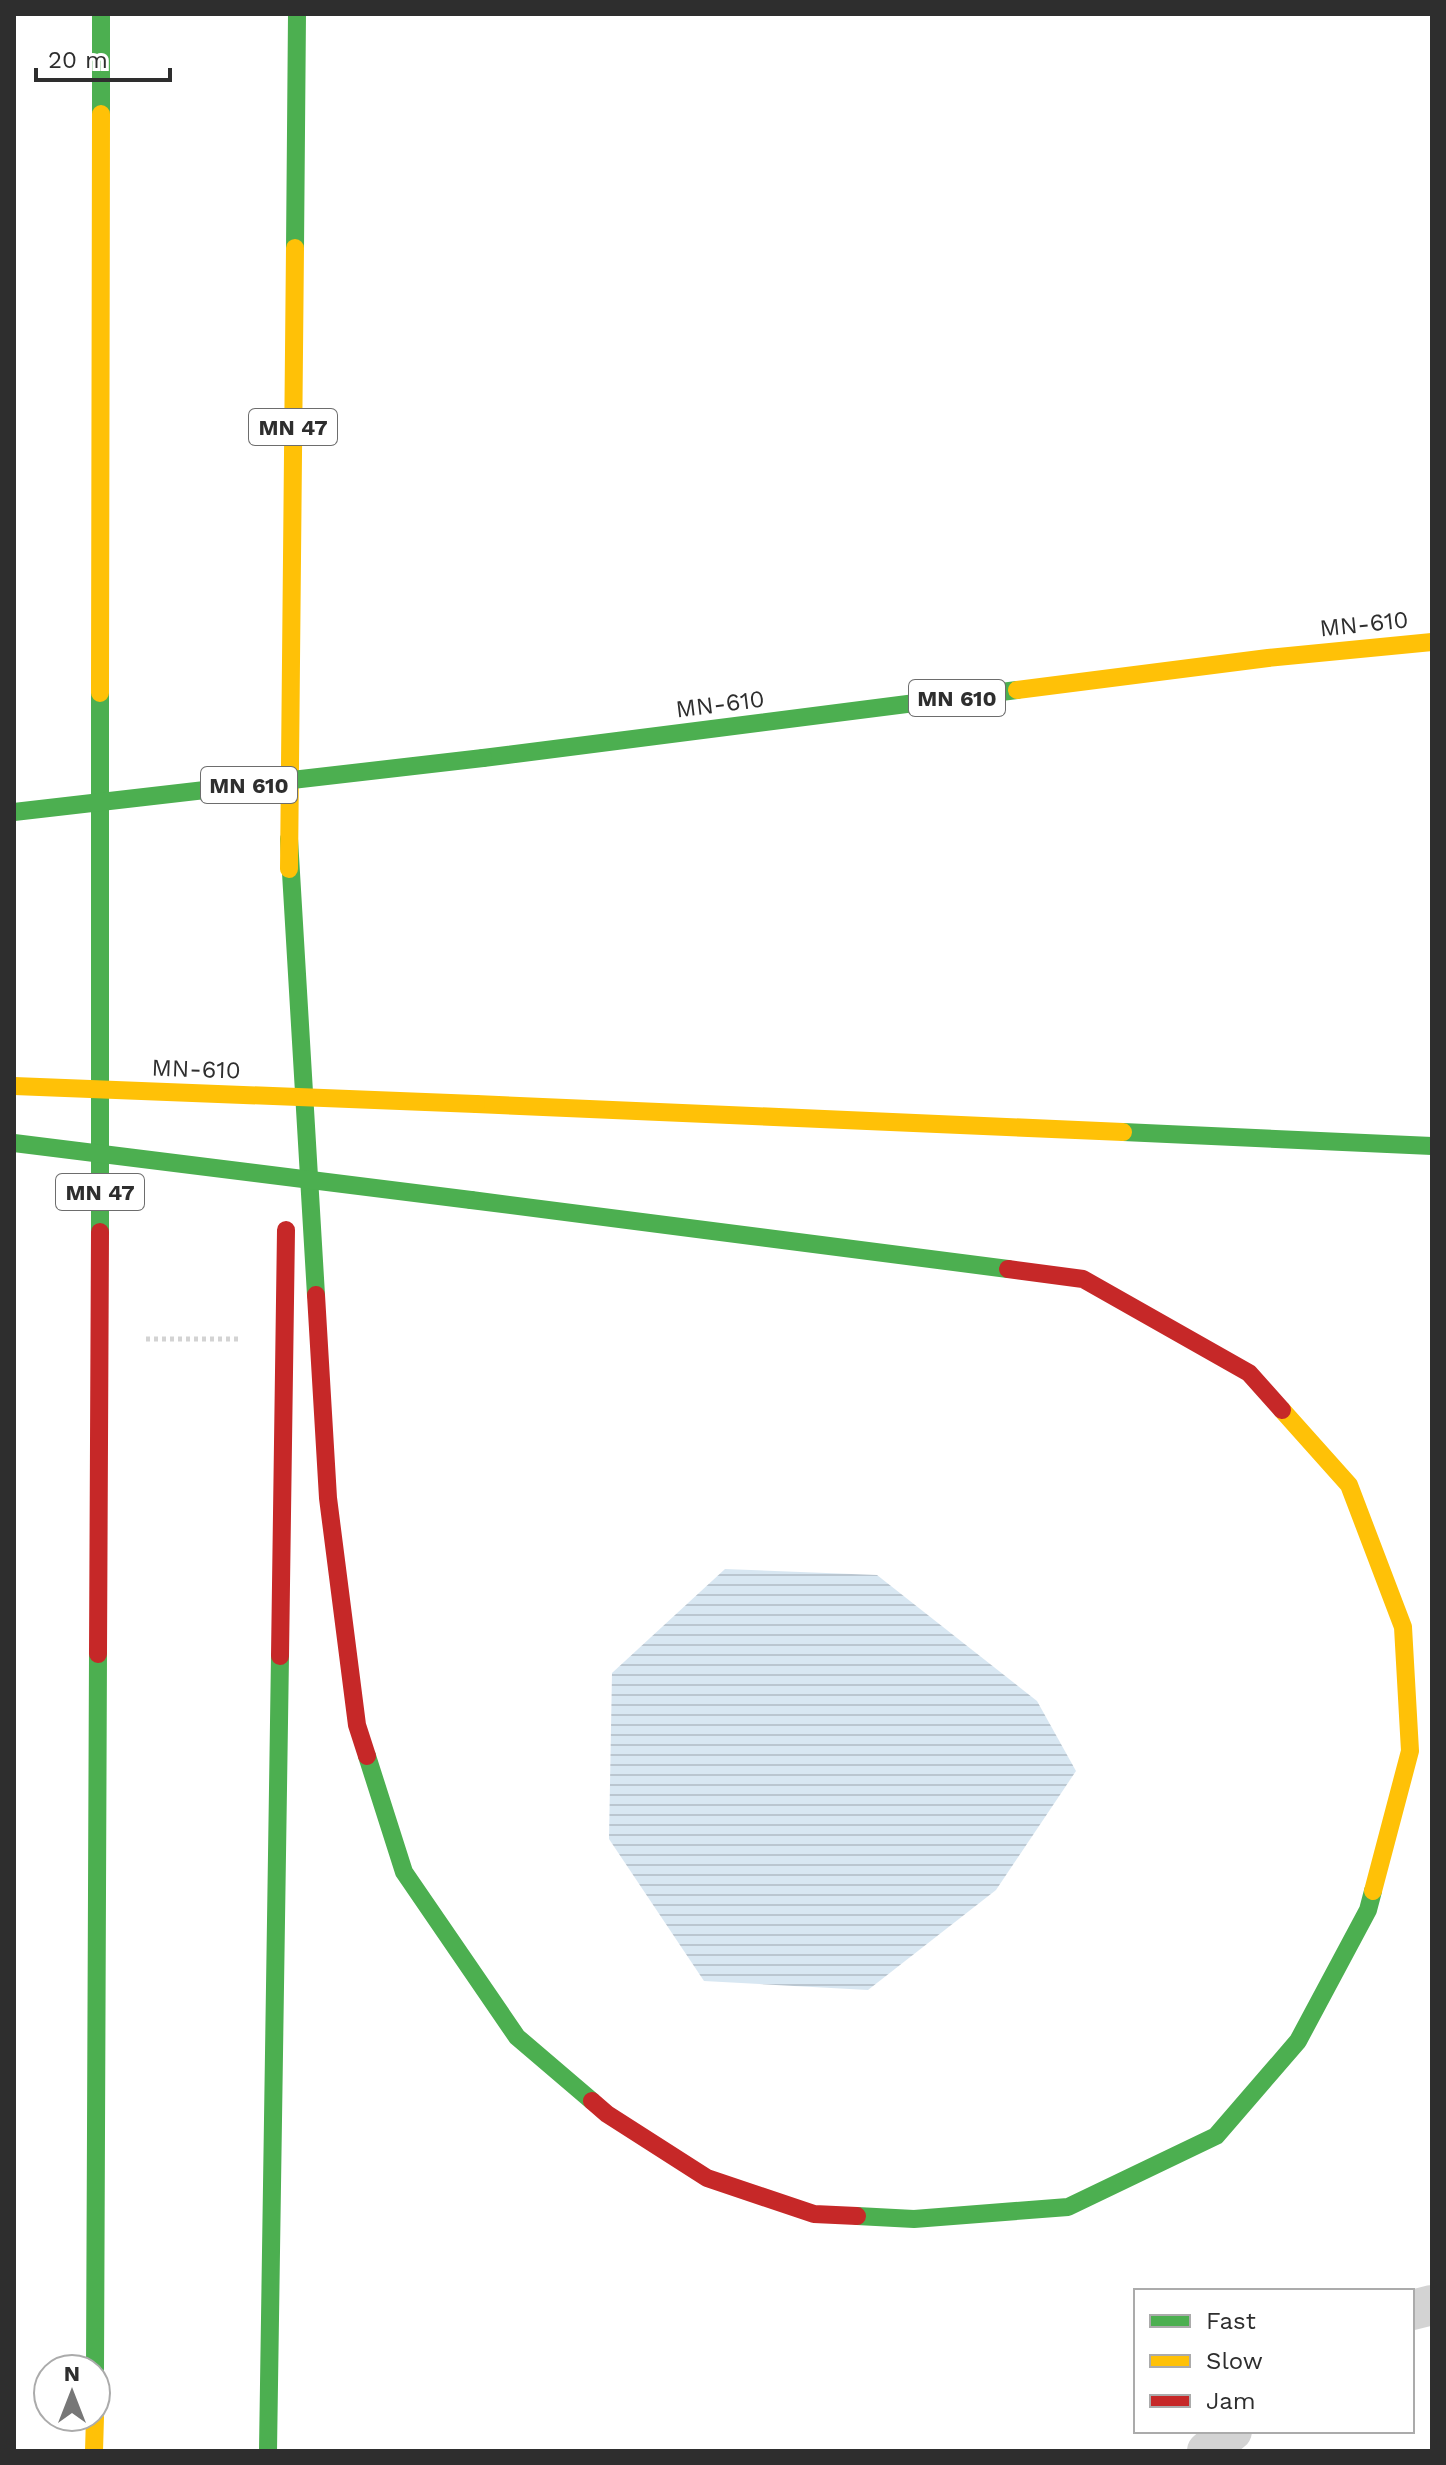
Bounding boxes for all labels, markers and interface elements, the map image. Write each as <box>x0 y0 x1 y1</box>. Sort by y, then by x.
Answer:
scale bar <box>36 32 170 82</box>
text: 20 m <box>48 46 108 74</box>
road number: MN 47 <box>249 409 337 445</box>
street label: MN-610 <box>1318 605 1410 643</box>
road number: MN 610 <box>909 680 1005 716</box>
street label: MN-610 <box>674 685 766 723</box>
road number: MN 610 <box>201 767 297 803</box>
street label: MN-610 <box>151 1053 241 1085</box>
road number: MN 47 <box>56 1174 144 1210</box>
legend <box>1134 2289 1414 2433</box>
text: Fast <box>1206 2307 1256 2335</box>
text: Slow <box>1206 2347 1263 2375</box>
north arrow <box>32 2353 112 2433</box>
text: N <box>64 2361 80 2386</box>
text: Jam <box>1206 2387 1256 2415</box>

